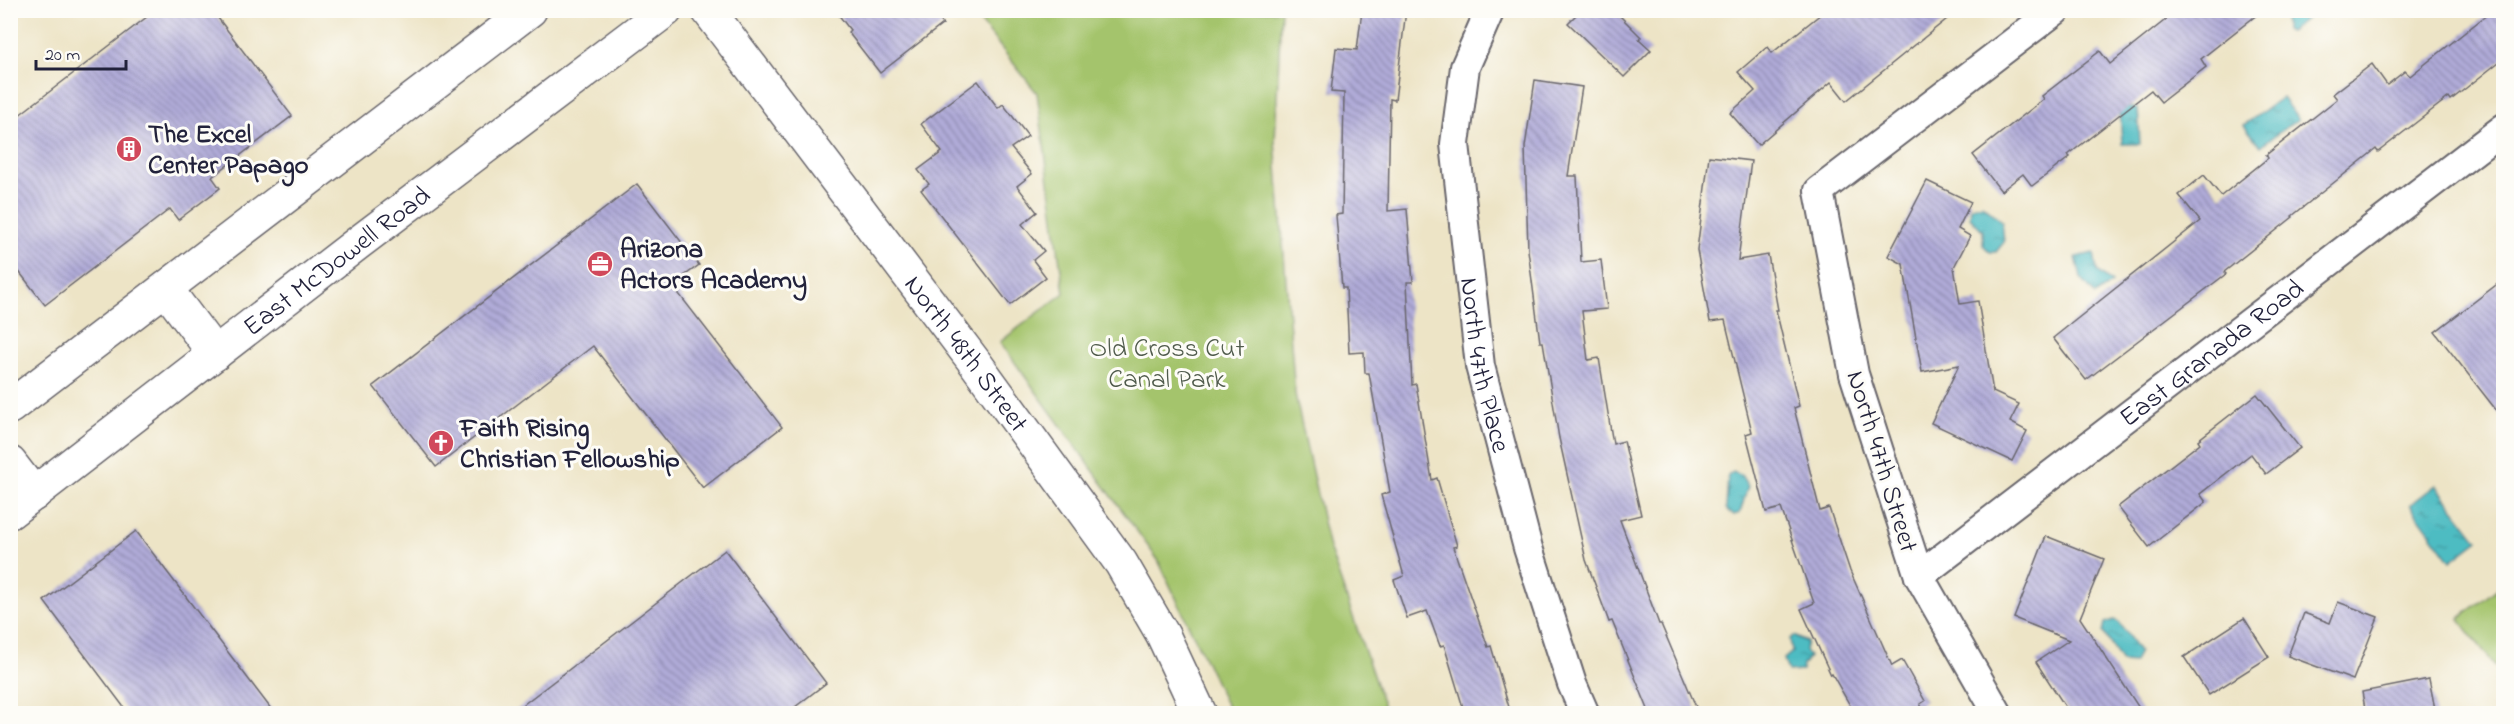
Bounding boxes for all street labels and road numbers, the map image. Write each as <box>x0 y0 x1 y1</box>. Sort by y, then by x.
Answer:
street label: East McDowell Road <box>236 178 440 347</box>
street label: North 48th Street <box>893 268 1037 441</box>
street label: East Granada Road <box>2112 271 2313 438</box>
street label: North 47th Place <box>1448 276 1519 458</box>
street label: North 47th Street <box>1834 366 1927 557</box>

